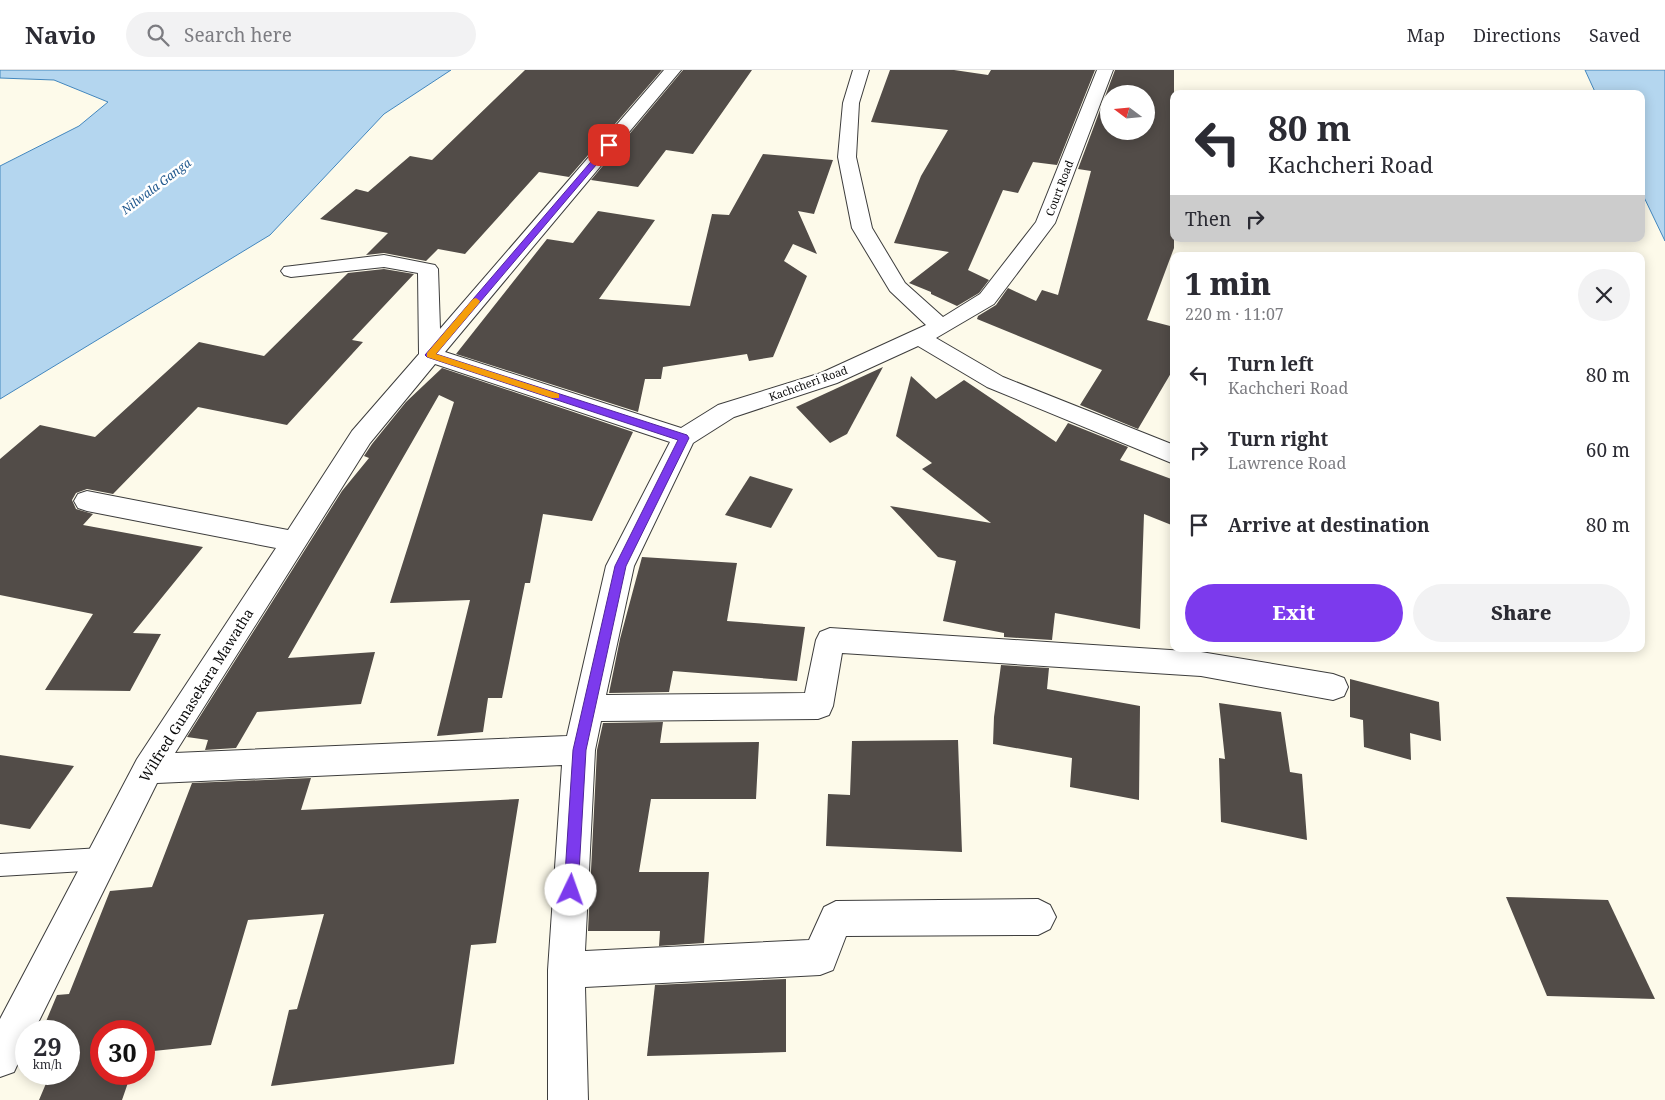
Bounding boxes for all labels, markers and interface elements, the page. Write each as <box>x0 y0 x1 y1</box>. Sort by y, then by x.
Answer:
search box <box>126 12 476 57</box>
text: Navio <box>25 18 96 51</box>
icon: search <box>144 21 172 49</box>
text: Search here <box>184 22 292 48</box>
text: Map <box>1407 23 1445 47</box>
text: Directions <box>1473 23 1561 47</box>
text: Saved <box>1589 23 1640 47</box>
north arrow <box>1100 85 1155 140</box>
map controls <box>1100 85 1155 140</box>
text: 80 m <box>1268 104 1351 151</box>
icon: left <box>1185 110 1250 175</box>
pin <box>588 124 630 166</box>
icon: arrive <box>595 131 623 159</box>
text: Kachcheri Road <box>1268 149 1433 179</box>
water label: Nilwala Ganga <box>117 154 194 218</box>
street label: Court Road <box>1042 158 1077 218</box>
icon: right <box>1241 205 1269 233</box>
text: Then <box>1185 206 1231 232</box>
text: 1 min <box>1185 263 1271 304</box>
button: close <box>1578 269 1630 321</box>
text: 220 m · 11:07 <box>1185 303 1284 325</box>
text: Turn left <box>1228 351 1314 377</box>
icon: left <box>1185 361 1213 389</box>
street label: Kachcheri Road <box>767 362 850 404</box>
text: 80 m <box>1586 362 1630 388</box>
text: Kachcheri Road <box>1228 377 1348 399</box>
text: Turn right <box>1228 426 1328 452</box>
icon: right <box>1185 436 1213 464</box>
text: 60 m <box>1586 437 1630 463</box>
text: Lawrence Road <box>1228 452 1346 474</box>
icon: arrive <box>1185 511 1213 539</box>
text: Arrive at destination <box>1228 512 1430 538</box>
text: 80 m <box>1586 512 1630 538</box>
button: Exit <box>1185 584 1403 642</box>
button: Share <box>1413 584 1630 642</box>
street label: Wilfred Gunasekara Mawatha <box>135 605 257 785</box>
position arrow <box>544 863 596 915</box>
speed limit sign: 30 <box>90 1020 155 1085</box>
text: 29 <box>33 1029 62 1063</box>
text: km/h <box>33 1056 62 1073</box>

